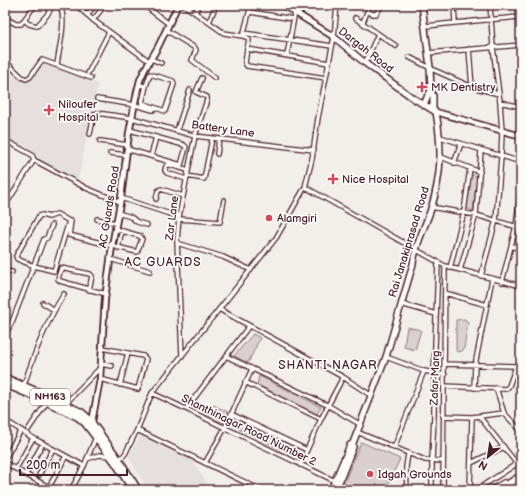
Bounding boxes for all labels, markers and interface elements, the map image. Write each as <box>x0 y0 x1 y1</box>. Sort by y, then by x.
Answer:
street label: Dargah Road <box>336 25 396 75</box>
marker: MK Dentistry <box>416 81 428 93</box>
place label: MK Dentistry <box>431 81 495 94</box>
place label: Niloufer Hospital <box>58 98 98 124</box>
marker: Niloufer Hospital <box>43 104 55 116</box>
street label: Battery Lane <box>191 118 256 140</box>
street label: AC Guards Road <box>96 165 122 249</box>
marker: Nice Hospital <box>327 173 339 185</box>
place label: Nice Hospital <box>342 173 409 186</box>
street label: Rai Janakiprasad Road <box>386 185 432 299</box>
street label: Zar Lane <box>163 194 181 242</box>
place label: Alamgiri <box>277 212 317 225</box>
marker: Alamgiri <box>264 213 274 223</box>
district label: AC GUARDS <box>124 255 202 270</box>
street label: Zafar Marg <box>428 350 442 407</box>
district label: SHANTI NAGAR <box>278 358 378 373</box>
road number: NH163 <box>30 389 70 405</box>
street label: Shanthinagar Road Number 2 <box>179 392 319 469</box>
north arrow <box>468 437 508 477</box>
scale bar <box>20 451 127 477</box>
text: 200 m <box>26 458 60 473</box>
text: N <box>476 458 490 473</box>
place label: Idgah Grounds <box>378 468 452 481</box>
marker: Idgah Grounds <box>365 469 375 479</box>

